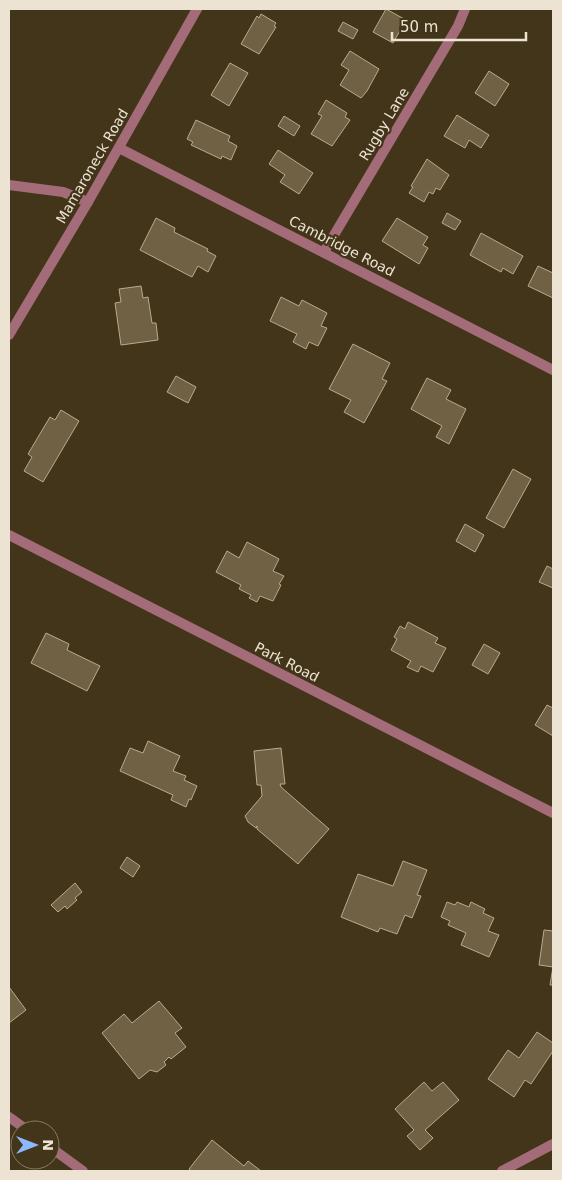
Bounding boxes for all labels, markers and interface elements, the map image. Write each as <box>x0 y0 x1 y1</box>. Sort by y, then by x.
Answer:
scale bar <box>392 10 526 42</box>
text: 50 m <box>400 18 438 36</box>
street label: Rugby Lane <box>356 85 412 163</box>
street label: Mamaroneck Road <box>53 106 131 226</box>
street label: Cambridge Road <box>286 212 398 280</box>
street label: Park Road <box>252 639 322 685</box>
north arrow <box>10 1120 60 1170</box>
text: N <box>40 1139 56 1151</box>

